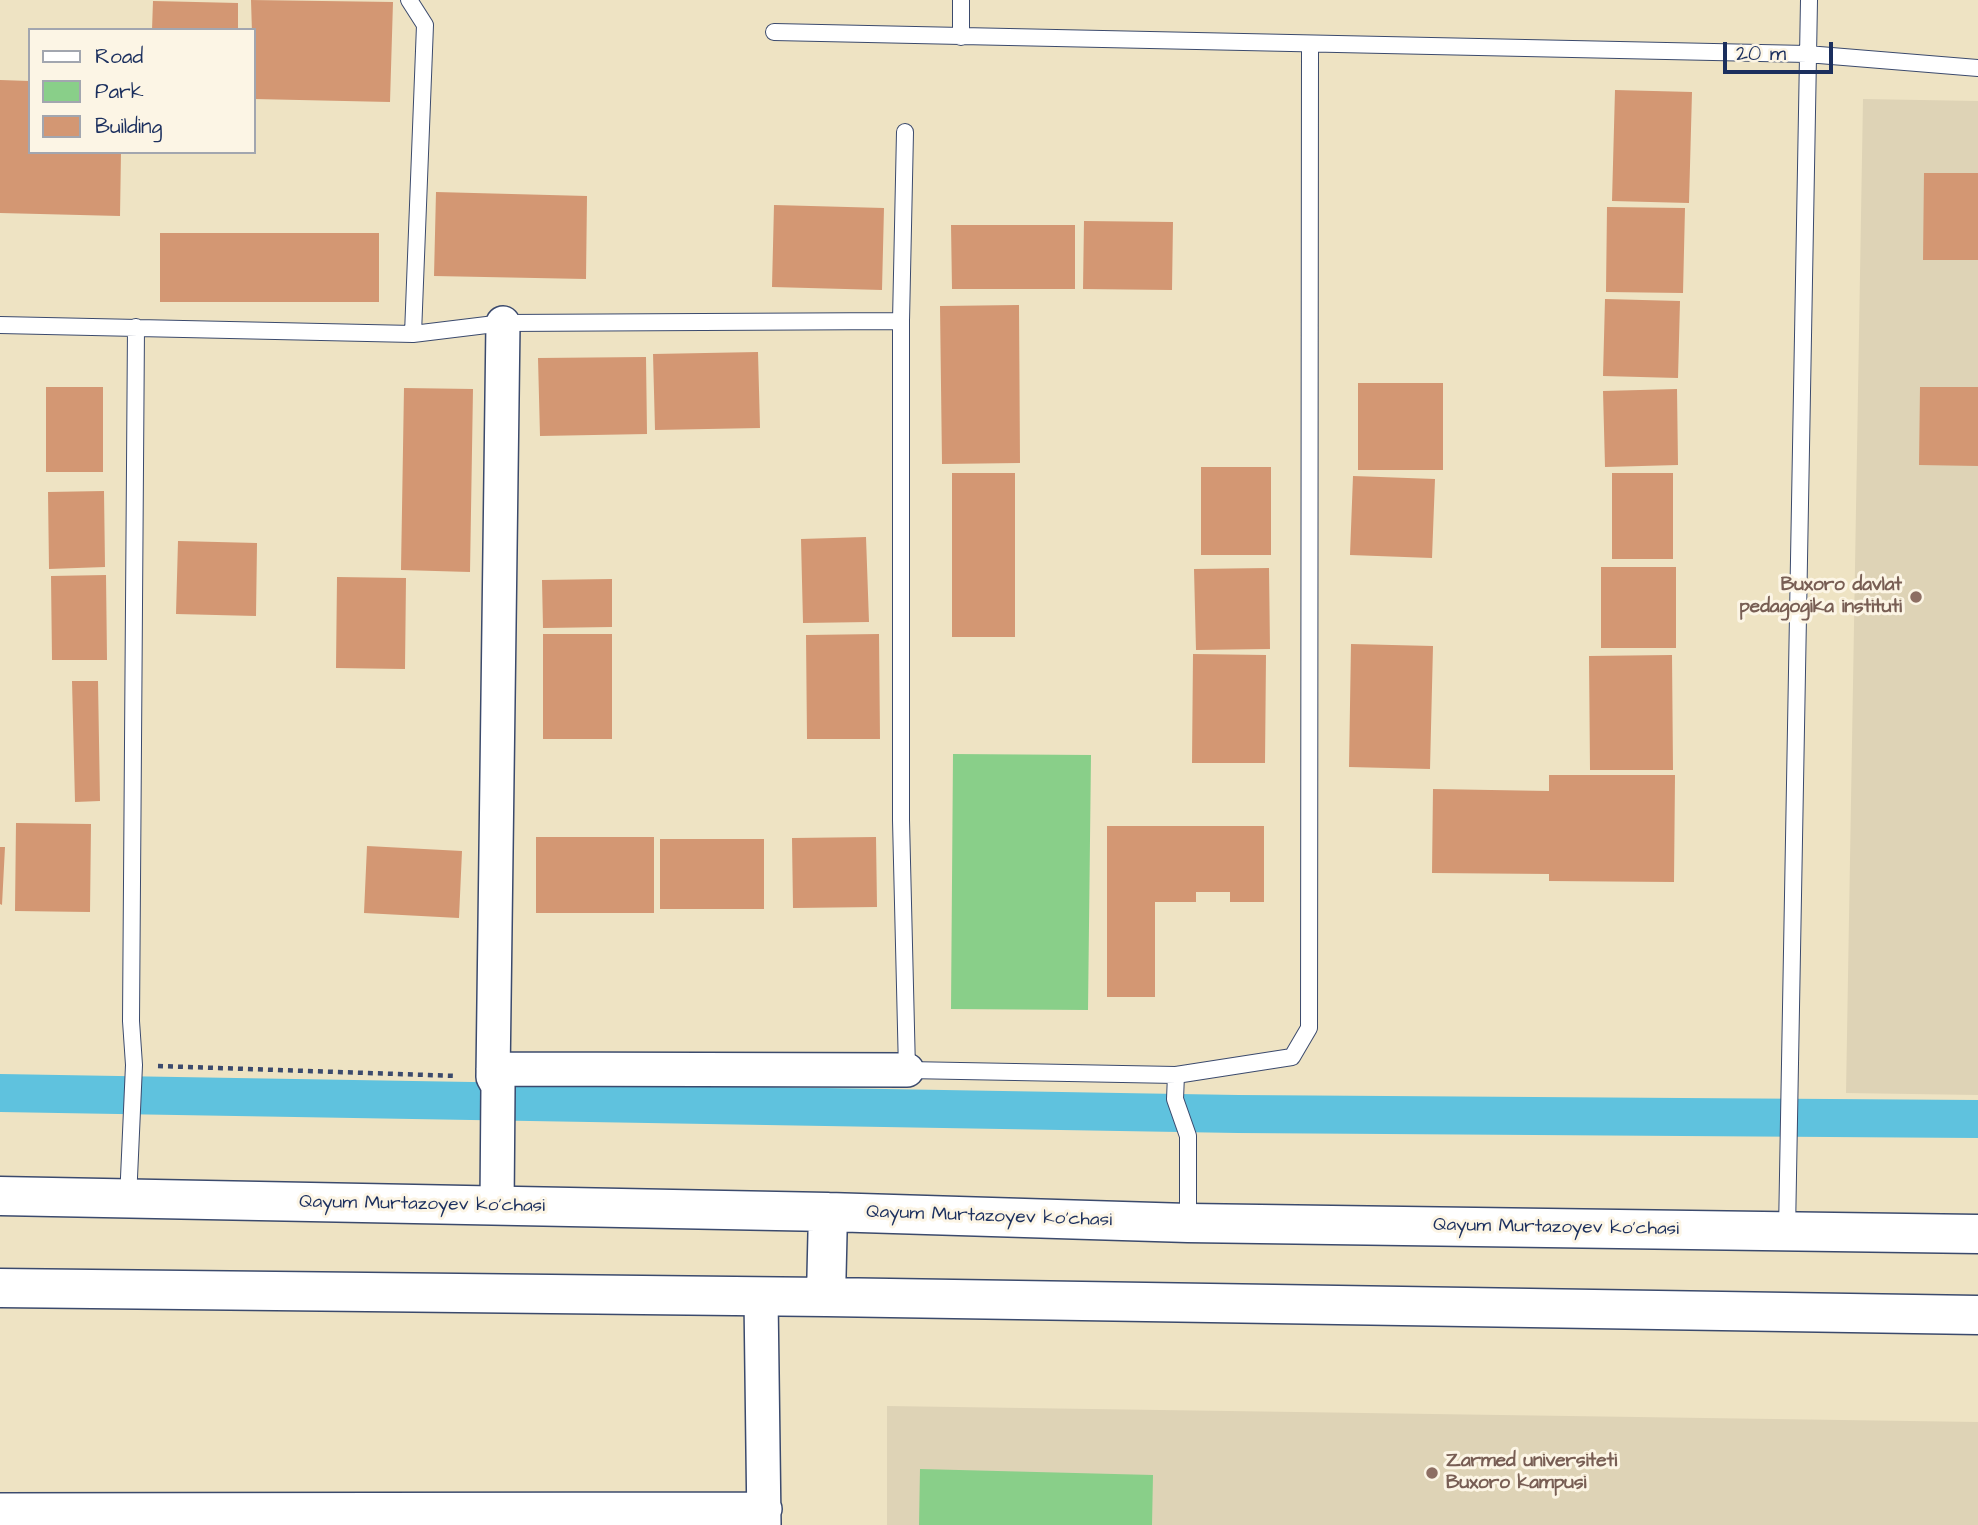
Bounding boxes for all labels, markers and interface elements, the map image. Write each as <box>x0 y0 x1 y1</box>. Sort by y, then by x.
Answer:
legend <box>28 28 256 154</box>
scale bar <box>1726 28 1836 72</box>
text: 20 m <box>1736 39 1786 68</box>
text: Road <box>95 42 143 71</box>
text: Park <box>95 77 144 106</box>
text: Building <box>95 112 162 141</box>
place label: Buxoro davlat pedagogika instituti <box>1739 575 1902 619</box>
marker: Buxoro davlat pedagogika instituti <box>1908 589 1924 605</box>
street label: Qayum Murtazoyev ko'chasi <box>299 1191 545 1219</box>
street label: Qayum Murtazoyev ko'chasi <box>866 1201 1112 1233</box>
street label: Qayum Murtazoyev ko'chasi <box>1433 1214 1679 1242</box>
place label: Zarmed universiteti Buxoro kampusi <box>1446 1451 1617 1495</box>
marker: Zarmed universiteti Buxoro kampusi <box>1424 1465 1440 1481</box>

